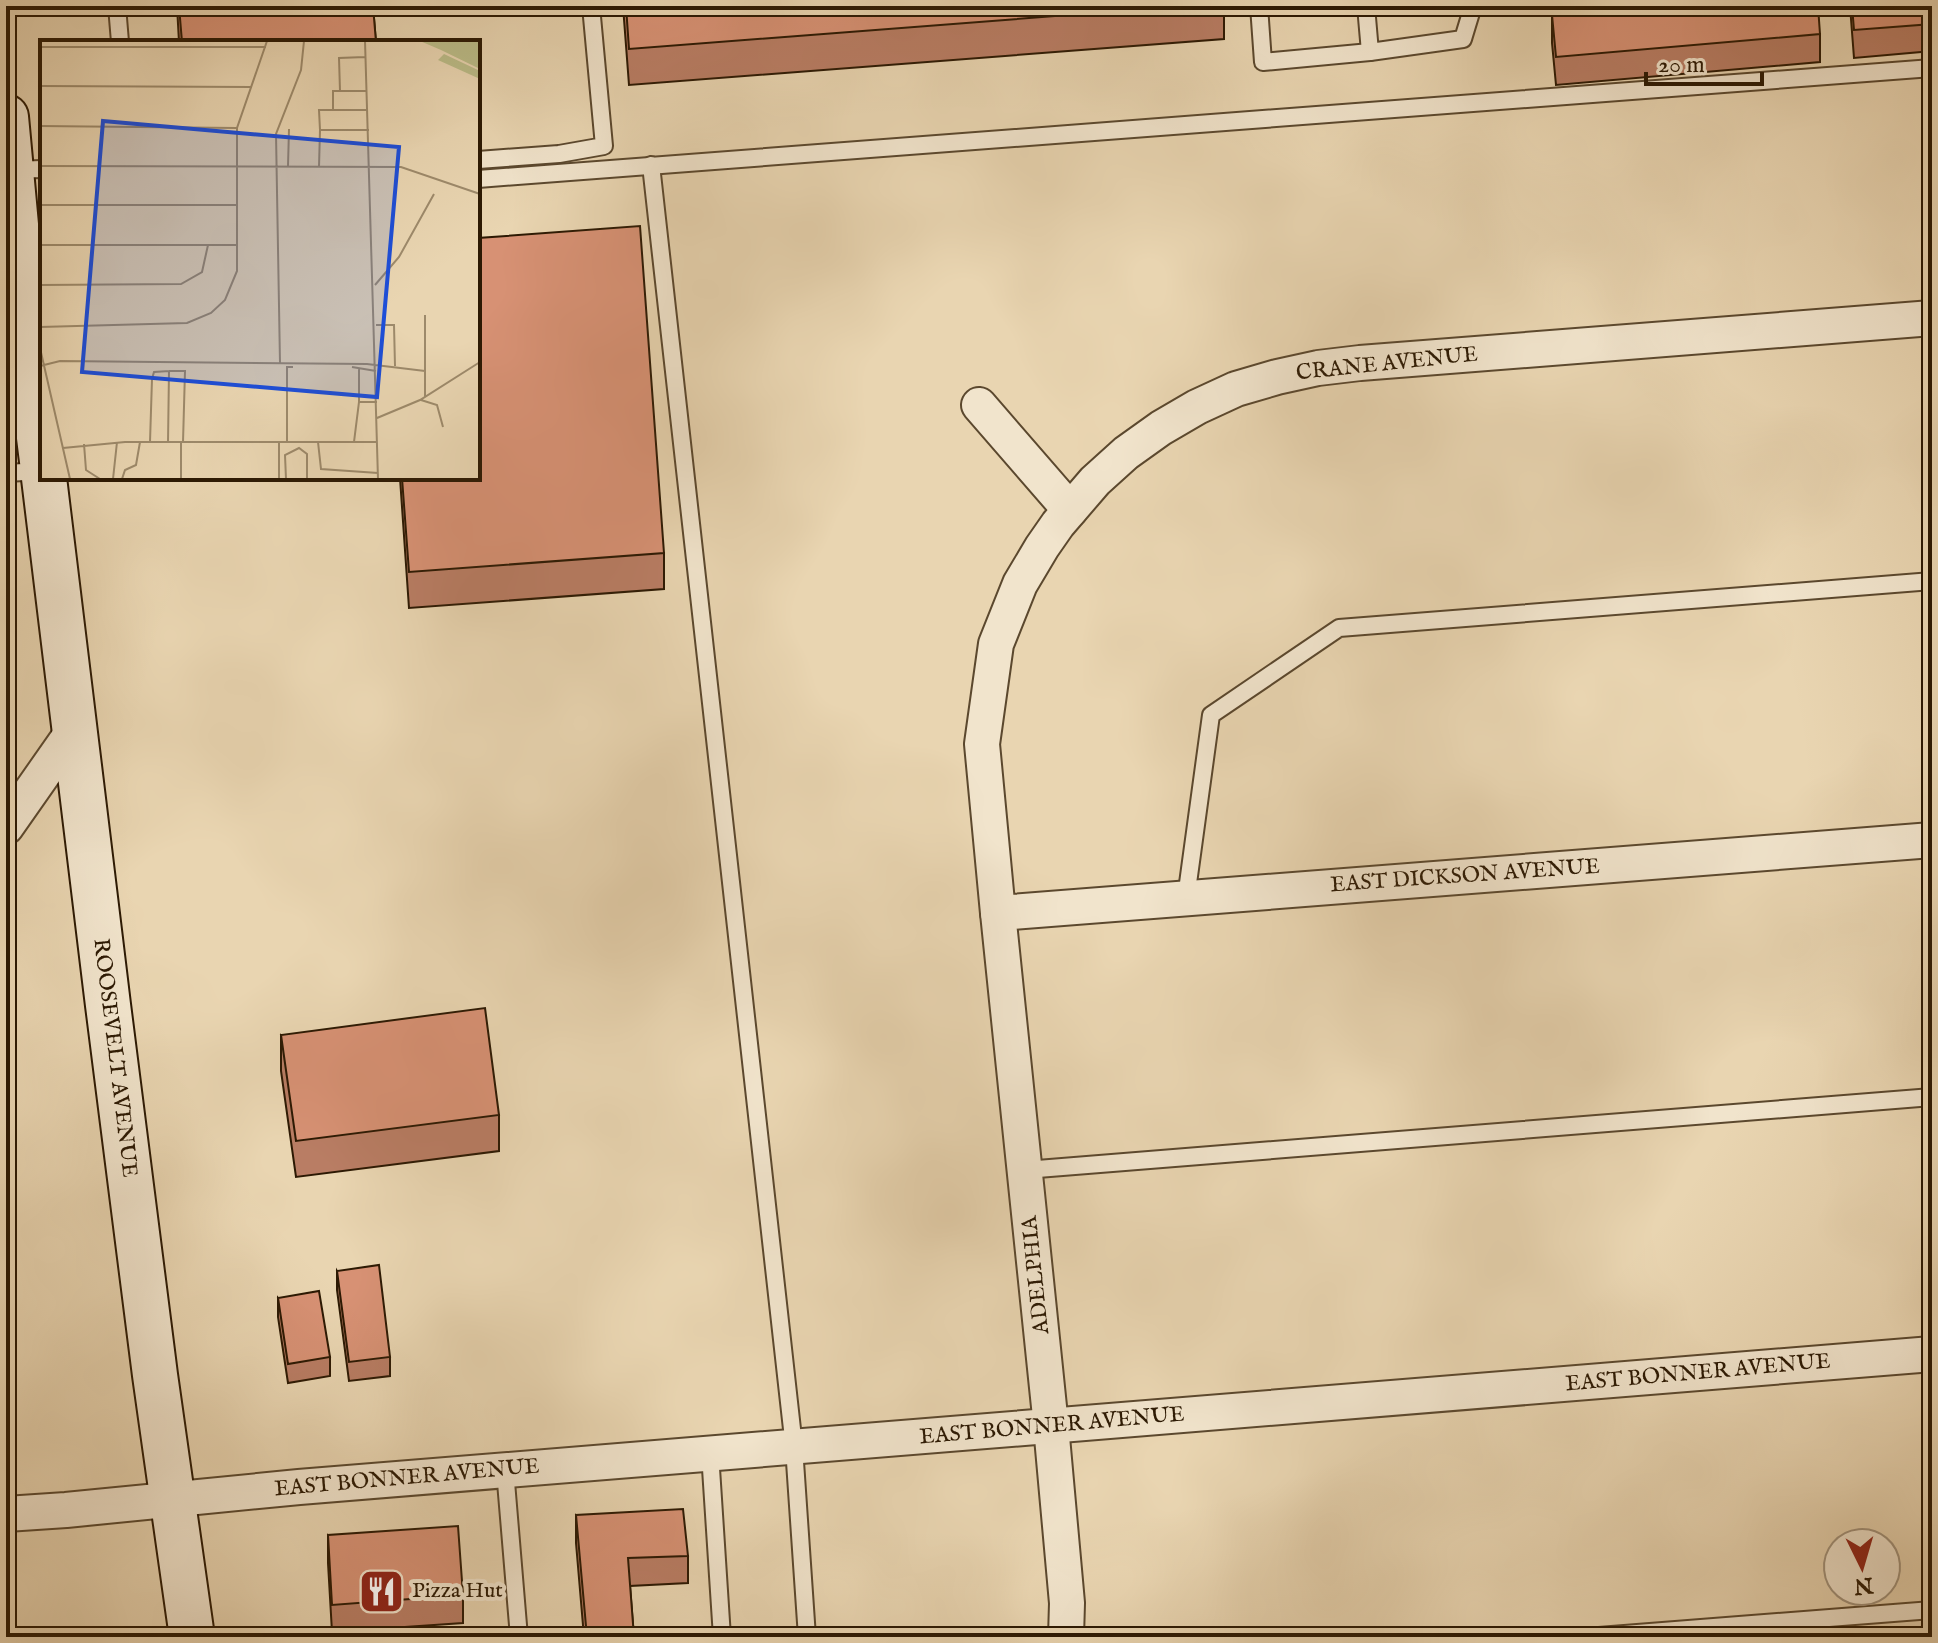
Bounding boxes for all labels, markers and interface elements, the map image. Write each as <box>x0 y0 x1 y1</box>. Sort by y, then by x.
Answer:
scale bar <box>1646 36 1762 86</box>
inset map <box>40 40 480 480</box>
text: 20 m <box>1658 50 1705 81</box>
street label: CRANE AVENUE <box>1295 341 1479 387</box>
street label: EAST DICKSON AVENUE <box>1329 853 1601 899</box>
street label: ROOSEVELT AVENUE <box>86 937 144 1179</box>
street label: ADELPHIA <box>1016 1213 1056 1337</box>
street label: EAST BONNER AVENUE <box>1564 1347 1832 1399</box>
street label: EAST BONNER AVENUE <box>918 1400 1186 1452</box>
street label: EAST BONNER AVENUE <box>273 1452 541 1504</box>
north arrow <box>1822 1527 1902 1607</box>
restaurant icon: Pizza Hut <box>357 1567 405 1615</box>
text: N <box>1853 1570 1875 1600</box>
place label: Pizza Hut <box>412 1577 503 1605</box>

